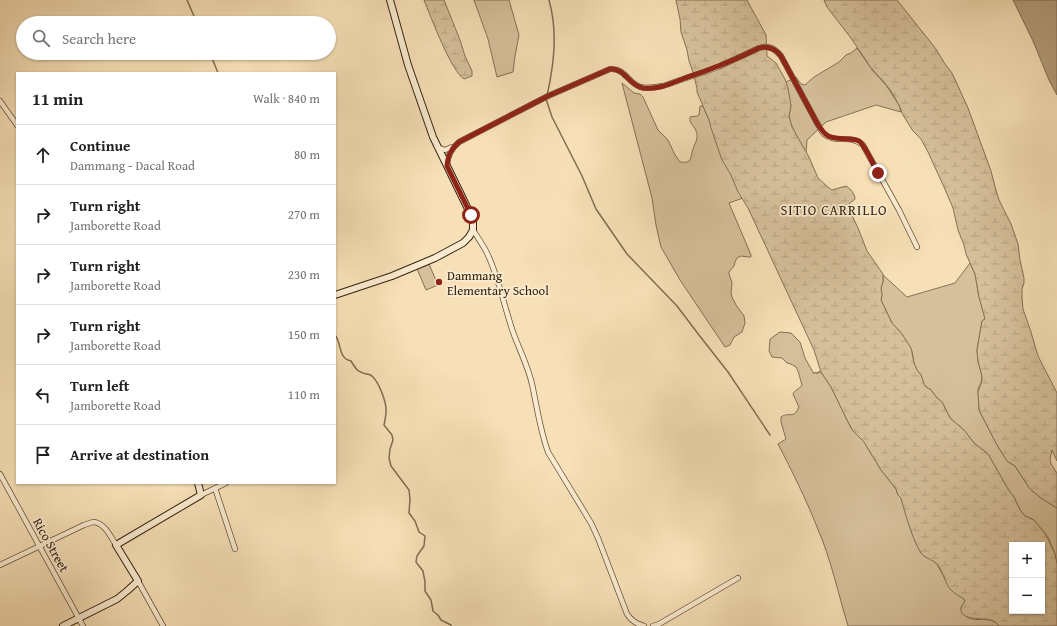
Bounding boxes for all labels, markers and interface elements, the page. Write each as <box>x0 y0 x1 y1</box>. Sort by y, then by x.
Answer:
search box <box>16 16 336 60</box>
icon: search <box>30 27 52 49</box>
text: Search here <box>62 28 136 49</box>
text: 11 min <box>32 86 83 111</box>
text: Walk · 840 m <box>253 89 320 108</box>
text: Continue <box>70 135 131 156</box>
icon: ahead <box>32 144 54 166</box>
text: 80 m <box>294 145 320 164</box>
text: Dammang - Dacal Road <box>70 156 195 175</box>
route end <box>869 164 887 182</box>
text: Turn right <box>70 195 141 216</box>
district label: SITIO CARRILLO <box>780 200 888 220</box>
icon: right <box>32 204 54 226</box>
text: 270 m <box>288 205 320 224</box>
route start <box>462 206 480 224</box>
text: Jamborette Road <box>70 216 161 235</box>
text: Turn right <box>70 255 141 276</box>
icon: right <box>32 264 54 286</box>
text: 230 m <box>288 265 320 284</box>
place label: Dammang Elementary School <box>447 266 549 300</box>
text: Jamborette Road <box>70 276 161 295</box>
marker: Dammang Elementary School <box>434 277 444 287</box>
text: Turn right <box>70 315 141 336</box>
icon: right <box>32 324 54 346</box>
text: 150 m <box>288 325 320 344</box>
text: Jamborette Road <box>70 336 161 355</box>
text: Turn left <box>70 375 129 396</box>
icon: left <box>32 384 54 406</box>
text: 110 m <box>288 385 320 404</box>
text: Jamborette Road <box>70 396 161 415</box>
icon: arrive <box>32 444 54 466</box>
text: Arrive at destination <box>70 444 209 465</box>
street label: Rico Street <box>28 514 74 576</box>
map controls <box>1009 542 1045 614</box>
button: + <box>1009 542 1045 578</box>
button: − <box>1009 578 1045 614</box>

